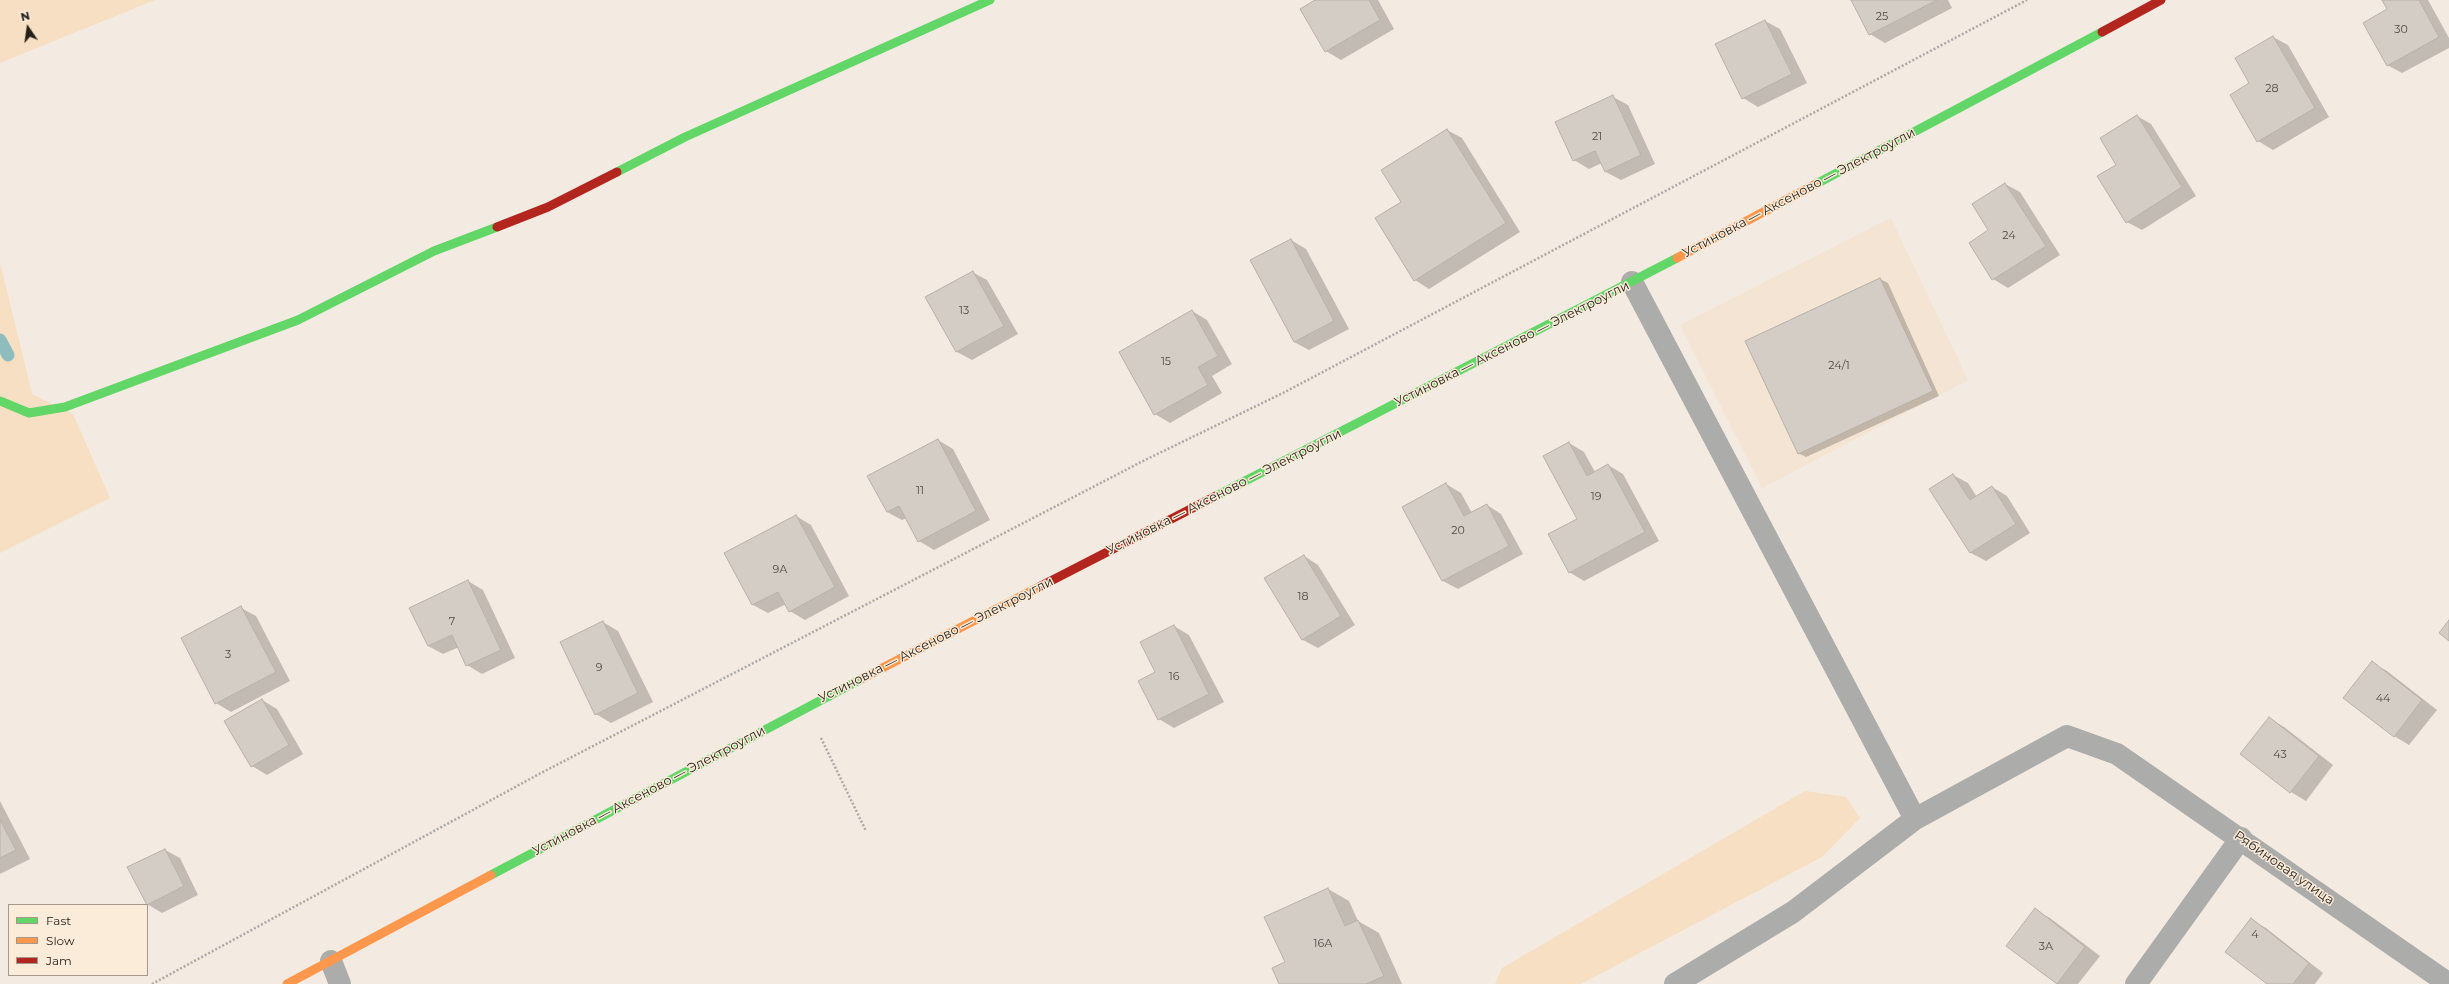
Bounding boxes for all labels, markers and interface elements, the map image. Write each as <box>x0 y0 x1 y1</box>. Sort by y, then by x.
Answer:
north arrow <box>8 8 48 48</box>
text: N <box>19 8 31 24</box>
house number: 25 <box>1876 10 1888 24</box>
house number: 30 <box>2394 23 2408 37</box>
house number: 28 <box>2265 82 2279 96</box>
street label: Устиновка — Аксеново — Электроугли <box>1680 125 1918 261</box>
house number: 21 <box>1592 130 1602 144</box>
house number: 24 <box>2002 229 2016 243</box>
street label: Устиновка — Аксеново — Электроугли <box>1392 278 1632 410</box>
house number: 13 <box>959 304 969 318</box>
house number: 15 <box>1161 355 1171 369</box>
house number: 24/1 <box>1828 359 1850 373</box>
street label: Устиновка — Аксеново — Электроугли <box>1104 426 1344 558</box>
house number: 11 <box>916 484 924 498</box>
house number: 19 <box>1591 490 1601 504</box>
house number: 20 <box>1451 524 1465 538</box>
house number: 9А <box>773 563 787 577</box>
street label: Устиновка — Аксеново — Электроугли <box>816 574 1056 706</box>
house number: 18 <box>1298 590 1308 604</box>
house number: 7 <box>449 615 455 629</box>
house number: 3 <box>225 648 231 662</box>
house number: 9 <box>596 661 602 675</box>
house number: 16 <box>1169 670 1179 684</box>
house number: 44 <box>2376 692 2390 706</box>
street label: Устиновка — Аксеново — Электроугли <box>530 723 768 859</box>
house number: 43 <box>2273 748 2287 762</box>
street label: Рябиновая улица <box>2231 828 2337 908</box>
legend <box>8 904 148 976</box>
text: Fast <box>46 913 71 928</box>
house number: 4 <box>2251 928 2259 942</box>
text: Slow <box>46 933 75 948</box>
house number: 16А <box>1314 937 1332 951</box>
house number: 3А <box>2039 940 2053 954</box>
text: Jam <box>46 953 72 968</box>

